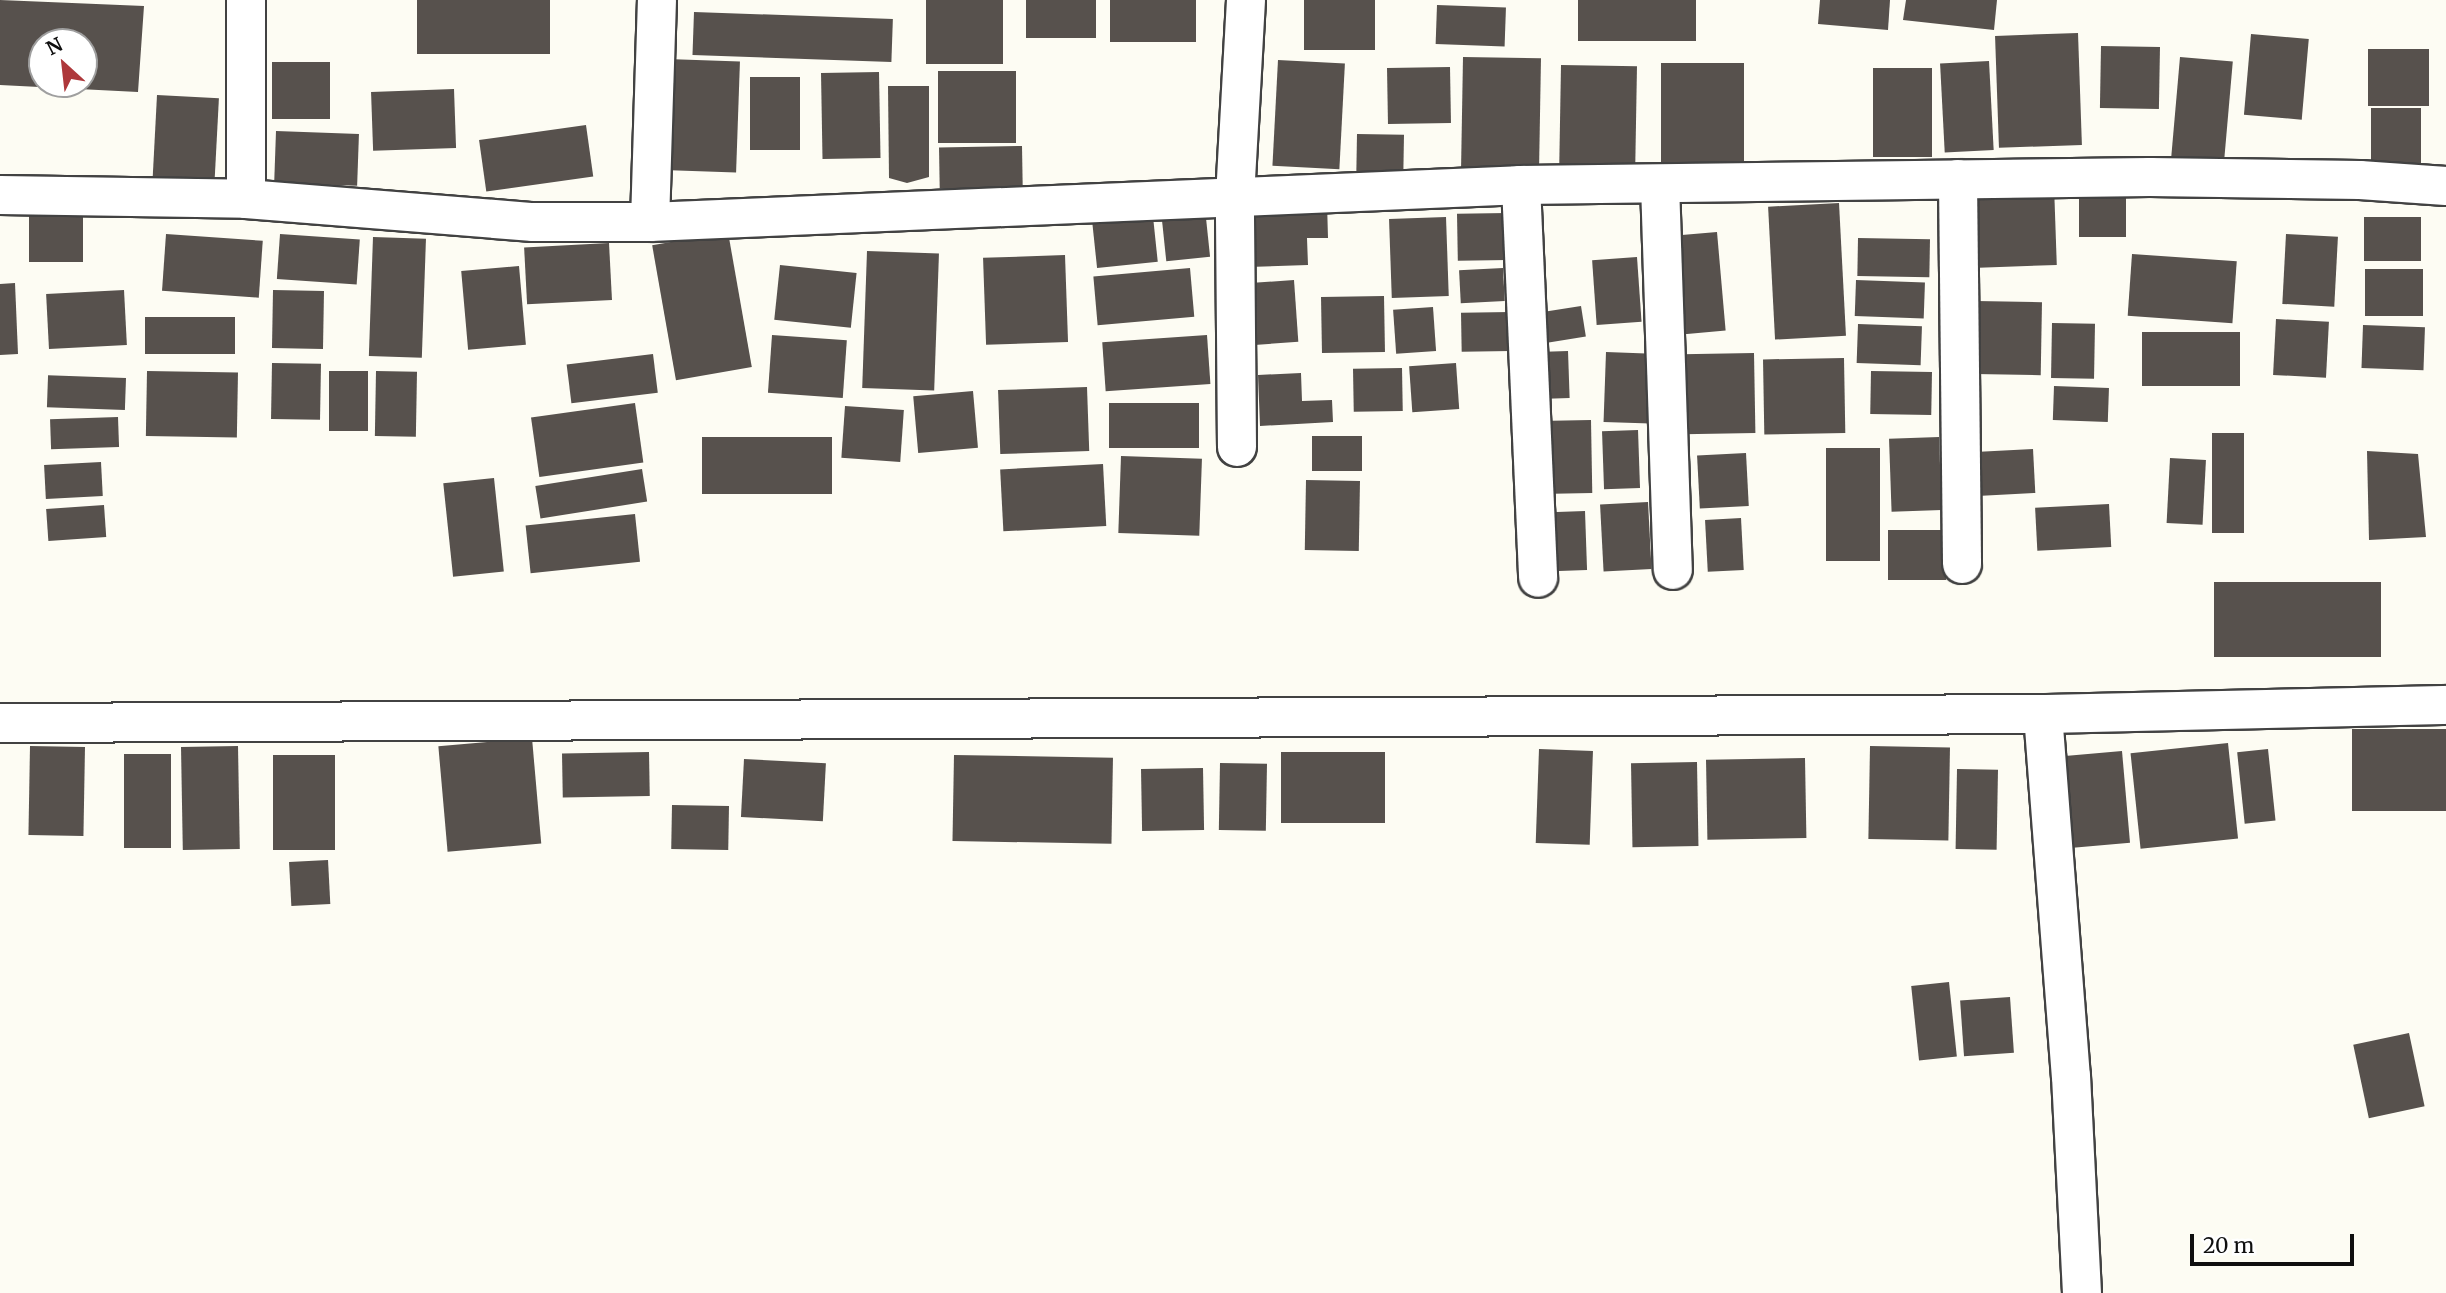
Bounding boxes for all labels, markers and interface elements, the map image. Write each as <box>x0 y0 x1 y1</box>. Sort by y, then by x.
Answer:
north arrow <box>28 28 98 98</box>
text: N <box>42 32 67 60</box>
scale bar <box>2194 1220 2358 1264</box>
text: 20 m <box>2203 1232 2254 1259</box>

